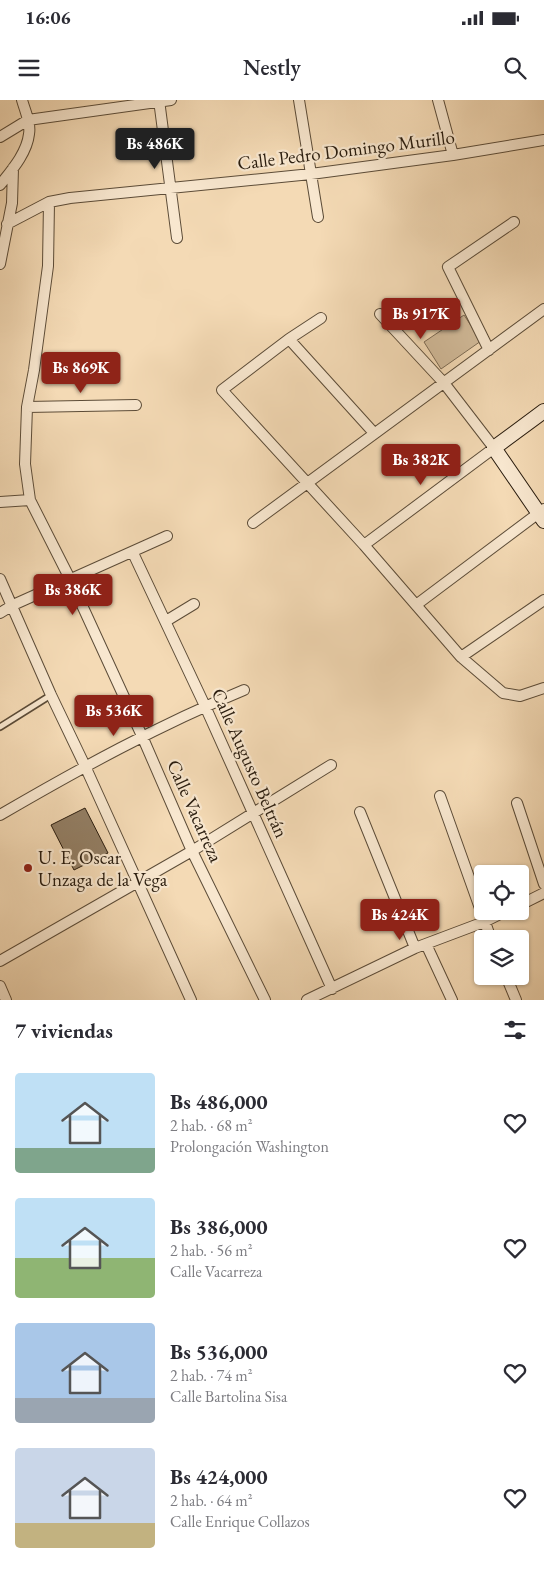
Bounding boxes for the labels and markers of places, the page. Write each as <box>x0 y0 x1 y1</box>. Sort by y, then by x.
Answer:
pin: Bs 486K <box>109 128 201 170</box>
pin: Bs 917K <box>375 298 467 340</box>
pin: Bs 869K <box>35 352 127 394</box>
pin: Bs 382K <box>375 444 467 486</box>
pin: Bs 386K <box>27 574 119 616</box>
pin: Bs 536K <box>68 694 160 737</box>
place label: U. E. Oscar Unzaga de la Vega <box>38 845 168 892</box>
marker: U. E. Oscar Unzaga de la Vega <box>22 862 34 874</box>
pin: Bs 424K <box>354 898 446 941</box>

